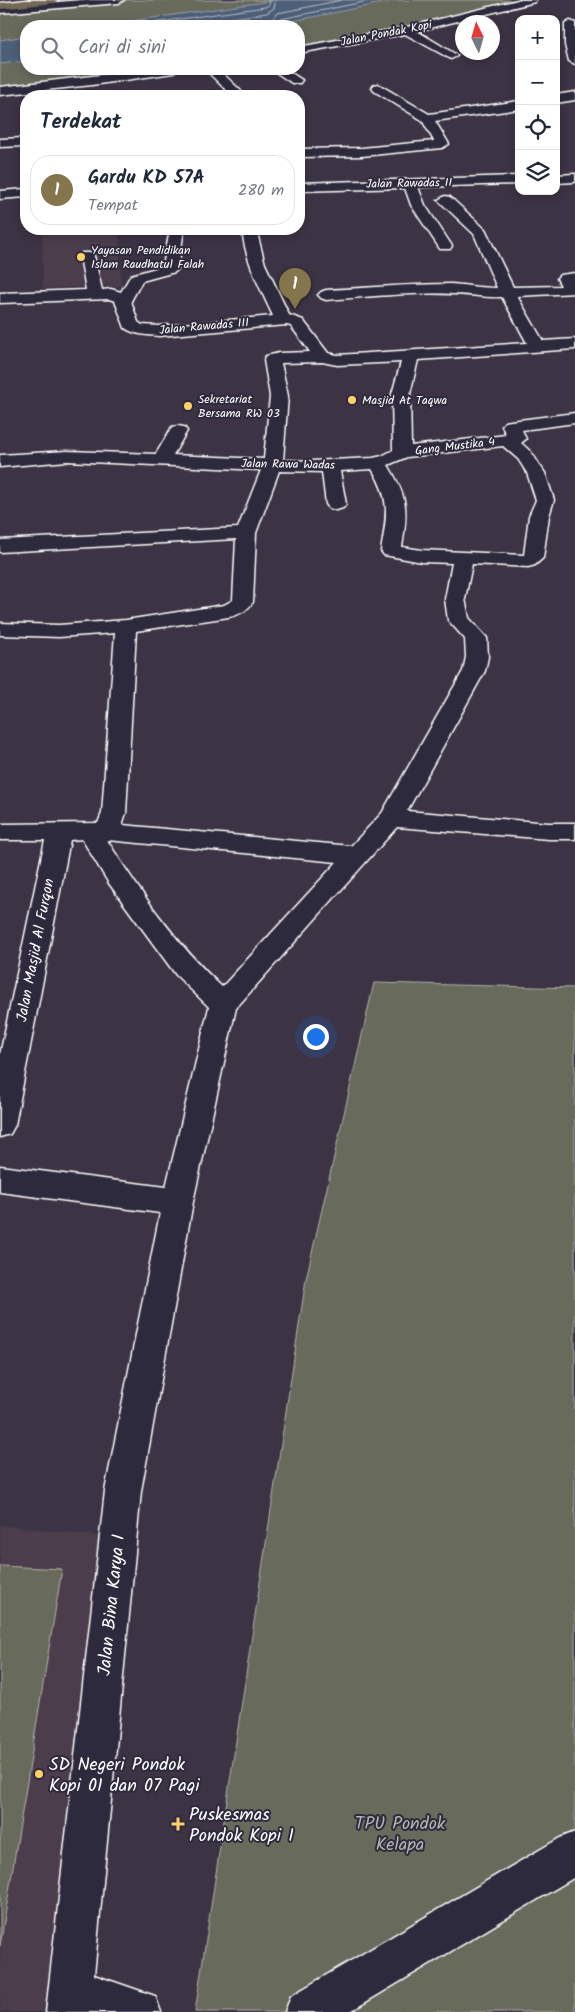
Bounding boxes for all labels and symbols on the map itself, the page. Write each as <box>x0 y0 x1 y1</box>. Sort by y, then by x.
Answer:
street label: Jalan Pondak Kopi <box>339 15 434 52</box>
north arrow <box>455 15 500 60</box>
street label: Jalan Rawadas II <box>366 173 453 194</box>
place label: Yayasan Pendidikan Islam Raudhatul Falah <box>91 241 204 274</box>
marker: Yayasan Pendidikan Islam Raudhatul Falah <box>75 251 87 263</box>
pin: 1 <box>279 268 311 309</box>
street label: Jalan Rawadas III <box>158 313 250 340</box>
place label: Sekretariat Bersama RW 03 <box>198 390 280 423</box>
place label: Masjid At Taqwa <box>362 391 447 410</box>
marker: Masjid At Taqwa <box>346 394 358 406</box>
marker: Sekretariat Bersama RW 03 <box>182 400 194 412</box>
street label: Gang Mustika 4 <box>414 432 497 461</box>
street label: Jalan Rawa Wadas <box>241 454 335 475</box>
street label: Jalan Masjid Al Furqon <box>10 876 62 1024</box>
your location <box>303 1024 329 1050</box>
street label: Jalan Bina Karya I <box>91 1533 134 1677</box>
place label: SD Negeri Pondok Kopi 01 dan 07 Pagi <box>49 1751 200 1801</box>
marker: SD Negeri Pondok Kopi 01 dan 07 Pagi <box>33 1768 45 1780</box>
place label: Puskesmas Pondok Kopi I <box>189 1801 294 1851</box>
park label: TPU Pondok Kelapa <box>355 1810 446 1860</box>
marker: Puskesmas Pondok Kopi I <box>171 1817 185 1831</box>

